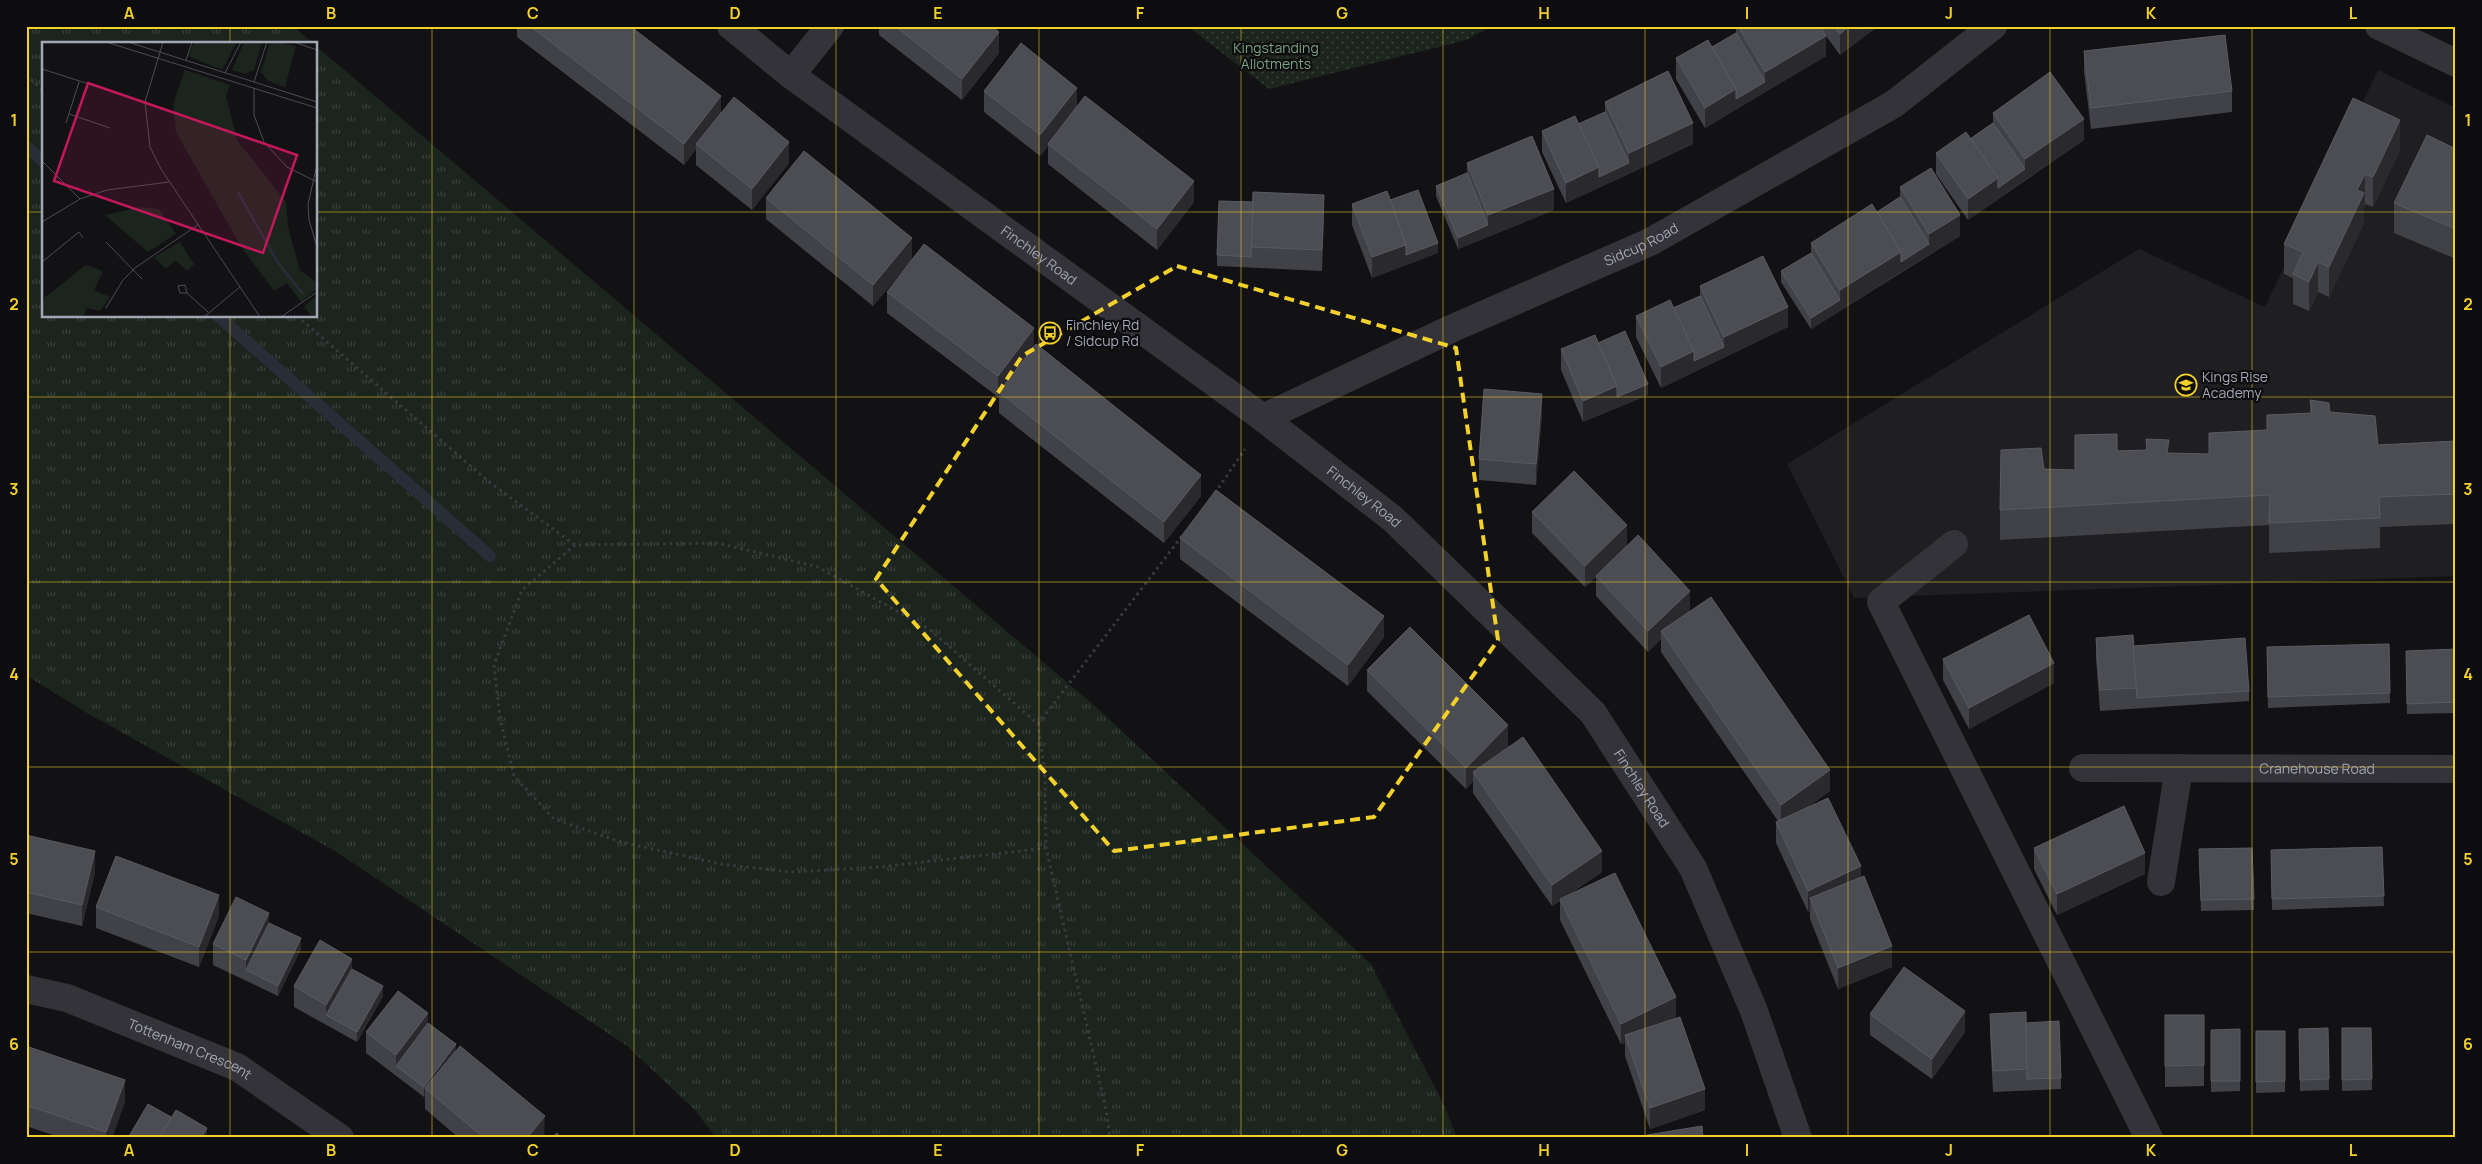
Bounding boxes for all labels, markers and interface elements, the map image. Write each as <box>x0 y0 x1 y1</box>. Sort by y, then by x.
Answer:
text: A <box>124 2 135 24</box>
text: B <box>326 2 336 24</box>
text: C <box>527 2 539 24</box>
text: D <box>729 2 741 24</box>
text: E <box>933 2 943 24</box>
text: F <box>1136 2 1145 24</box>
text: G <box>1336 2 1348 24</box>
text: H <box>1538 2 1550 24</box>
text: I <box>1745 2 1749 24</box>
text: J <box>1945 2 1953 24</box>
text: K <box>2146 2 2157 24</box>
text: L <box>2349 2 2358 24</box>
park label: Kingstanding Allotments <box>1233 38 1319 73</box>
inset map <box>42 42 318 318</box>
text: 1 <box>10 109 18 131</box>
text: 1 <box>2464 109 2472 131</box>
street label: Sidcup Road <box>1601 218 1682 270</box>
street label: Finchley Road <box>998 221 1081 289</box>
text: 2 <box>9 293 19 315</box>
text: 2 <box>2463 293 2473 315</box>
place label: Finchley Rd / Sidcup Rd <box>1066 315 1139 350</box>
bus stop icon: Finchley Rd / Sidcup Rd <box>1038 321 1062 345</box>
place label: Kings Rise Academy <box>2202 367 2268 402</box>
school or university icon: Kings Rise Academy <box>2174 373 2198 397</box>
street label: Finchley Road <box>1323 461 1406 531</box>
text: 3 <box>9 478 19 500</box>
text: 3 <box>2463 478 2473 500</box>
text: 4 <box>9 663 19 685</box>
text: 4 <box>2463 663 2473 685</box>
street label: Finchley Road <box>1610 745 1674 831</box>
street label: Cranehouse Road <box>2259 758 2375 778</box>
text: 5 <box>9 848 19 870</box>
text: 5 <box>2463 848 2473 870</box>
street label: Tottenham Crescent <box>125 1014 256 1084</box>
text: 6 <box>9 1033 19 1055</box>
text: 6 <box>2463 1033 2473 1055</box>
text: A <box>124 1139 135 1161</box>
text: B <box>326 1139 336 1161</box>
text: C <box>527 1139 539 1161</box>
text: D <box>729 1139 741 1161</box>
text: E <box>933 1139 943 1161</box>
text: F <box>1136 1139 1145 1161</box>
text: G <box>1336 1139 1348 1161</box>
text: H <box>1538 1139 1550 1161</box>
text: I <box>1745 1139 1749 1161</box>
text: J <box>1945 1139 1953 1161</box>
text: K <box>2146 1139 2157 1161</box>
text: L <box>2349 1139 2358 1161</box>

